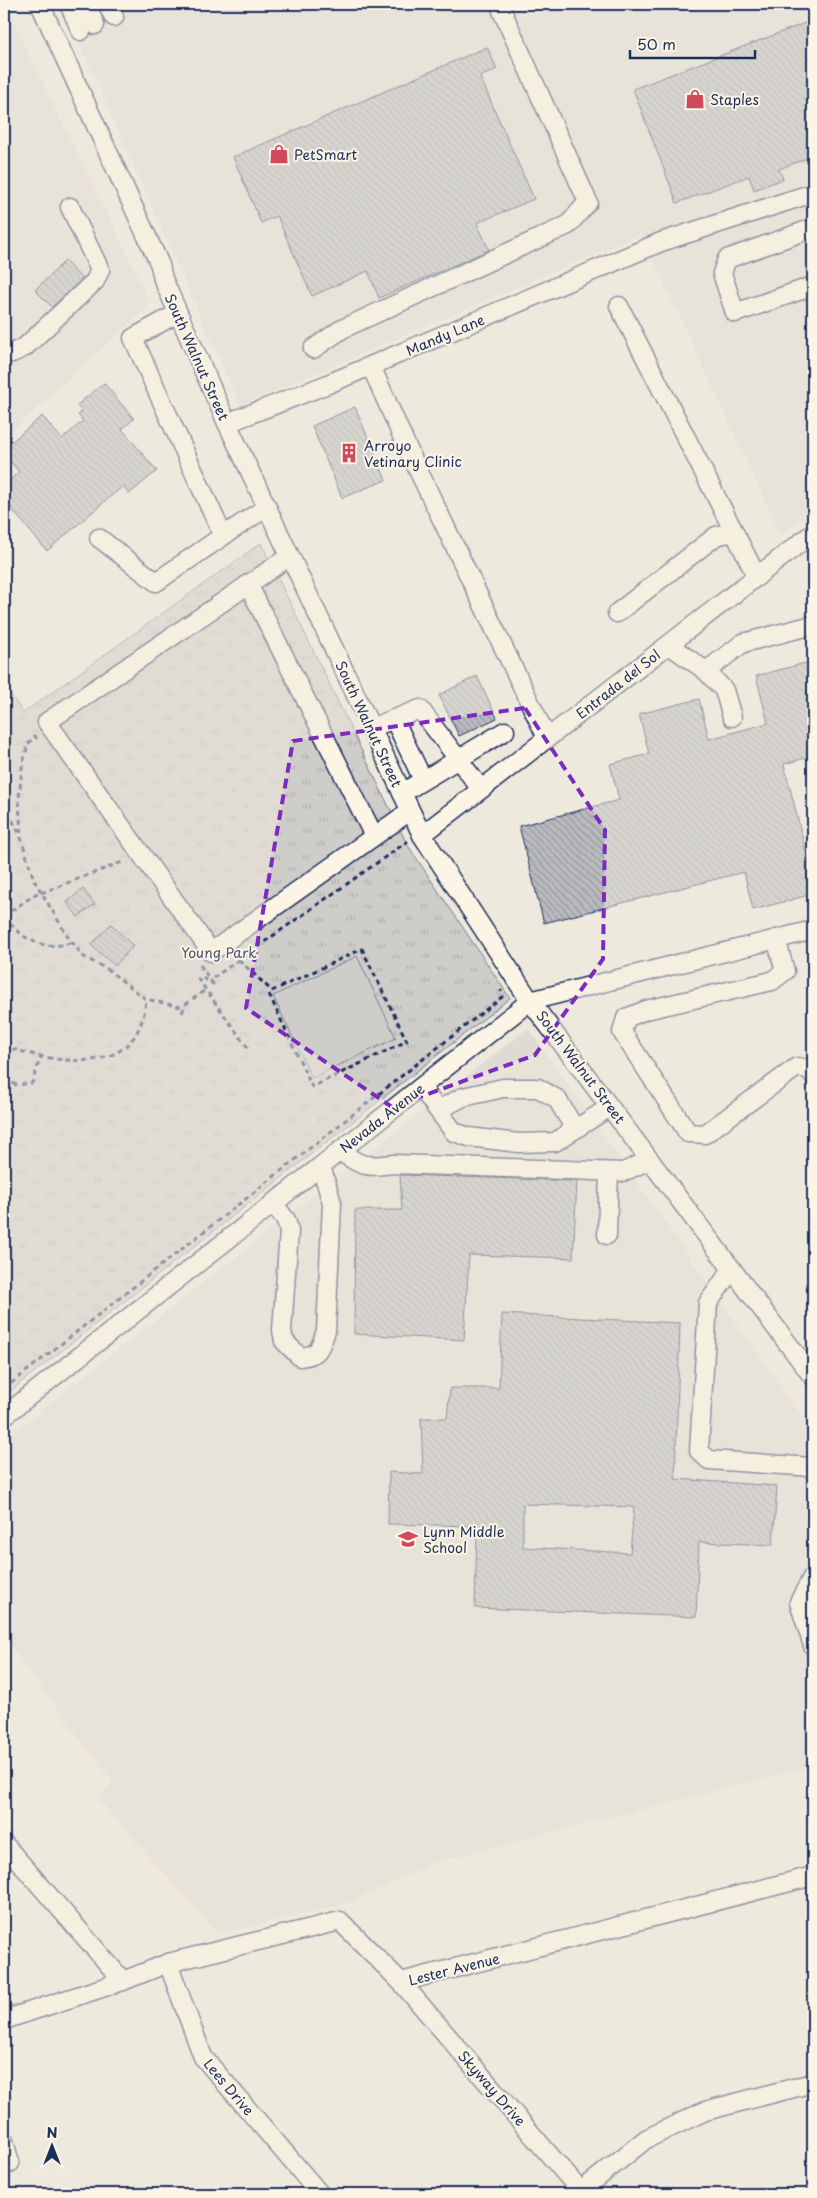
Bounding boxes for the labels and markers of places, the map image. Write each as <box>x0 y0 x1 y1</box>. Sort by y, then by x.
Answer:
shop icon: Staples <box>684 88 706 110</box>
place label: Staples <box>710 89 759 110</box>
shop icon: PetSmart <box>268 143 290 165</box>
place label: PetSmart <box>294 144 358 165</box>
place label: Arroyo Vetinary Clinic <box>364 435 462 472</box>
building icon: Arroyo Vetinary Clinic <box>338 442 360 464</box>
place label: Lynn Middle School <box>423 1521 505 1558</box>
school or university icon: Lynn Middle School <box>397 1528 419 1550</box>

